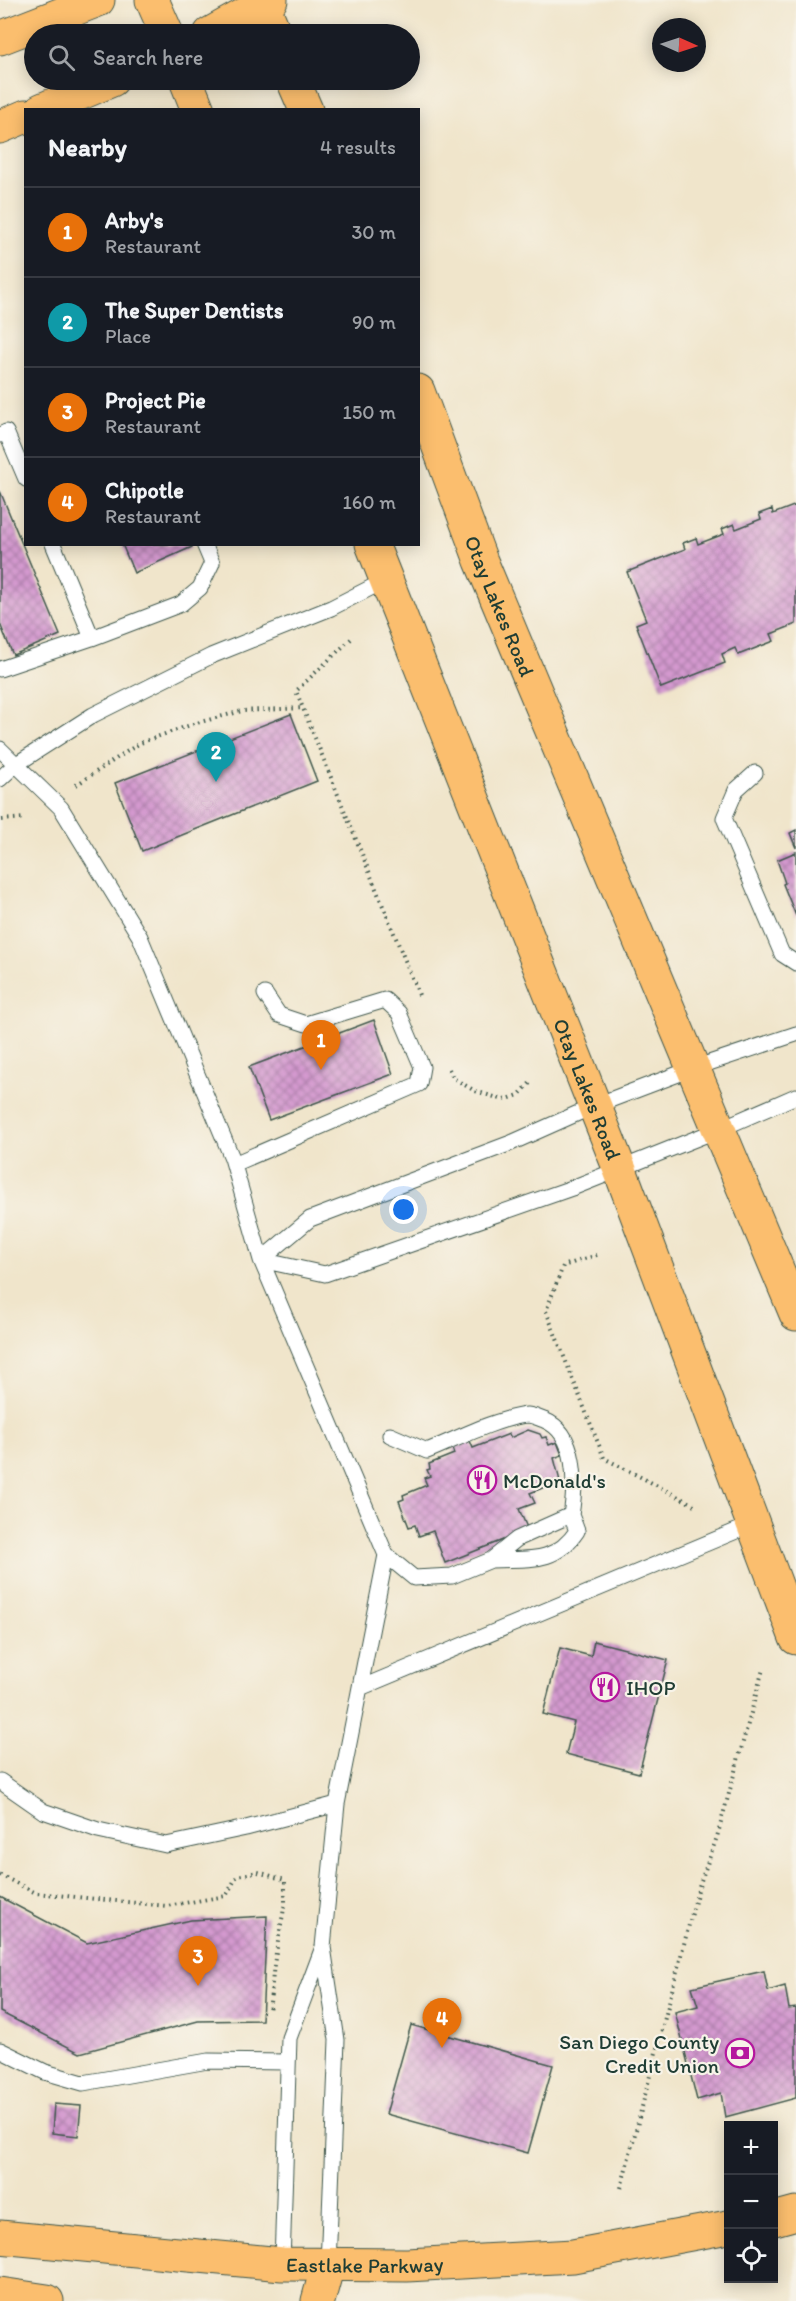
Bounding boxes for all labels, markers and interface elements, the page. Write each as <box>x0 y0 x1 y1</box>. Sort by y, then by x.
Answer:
north arrow <box>652 18 706 72</box>
search box <box>24 24 420 90</box>
icon: search <box>45 41 78 74</box>
text: Search here <box>93 44 203 71</box>
text: Nearby <box>48 131 127 163</box>
text: 4 results <box>320 135 396 159</box>
text: Arby's <box>105 207 164 234</box>
text: 1 <box>63 220 72 244</box>
text: 30 m <box>351 220 396 244</box>
text: Restaurant <box>105 234 201 258</box>
text: The Super Dentists <box>105 297 283 324</box>
text: 2 <box>62 310 73 334</box>
text: 90 m <box>352 310 396 334</box>
text: Place <box>105 324 151 348</box>
text: Project Pie <box>105 387 206 414</box>
text: 3 <box>62 400 73 424</box>
text: 150 m <box>343 400 396 424</box>
text: Restaurant <box>105 414 201 438</box>
text: Chipotle <box>105 477 184 504</box>
text: 4 <box>61 490 74 514</box>
text: 160 m <box>343 490 396 514</box>
text: Restaurant <box>105 504 201 528</box>
street label: Otay Lakes Road <box>460 532 540 680</box>
pin: 2 <box>196 732 236 782</box>
street label: Otay Lakes Road <box>549 1014 627 1163</box>
pin: 1 <box>302 1020 340 1070</box>
your location <box>389 1195 418 1224</box>
restaurant icon: McDonald's <box>466 1464 498 1496</box>
place label: McDonald's <box>503 1468 606 1493</box>
restaurant icon: IHOP <box>589 1671 621 1703</box>
place label: IHOP <box>626 1675 676 1700</box>
pin: 3 <box>178 1936 218 1986</box>
pin: 4 <box>422 1998 462 2048</box>
place label: San Diego County Credit Union <box>559 2029 719 2078</box>
bank icon: San Diego County Credit Union <box>724 2037 756 2069</box>
map controls <box>724 2121 778 2283</box>
button: + <box>724 2121 778 2175</box>
button: − <box>724 2175 778 2229</box>
button: locate <box>724 2229 778 2283</box>
street label: Eastlake Parkway <box>286 2251 444 2278</box>

